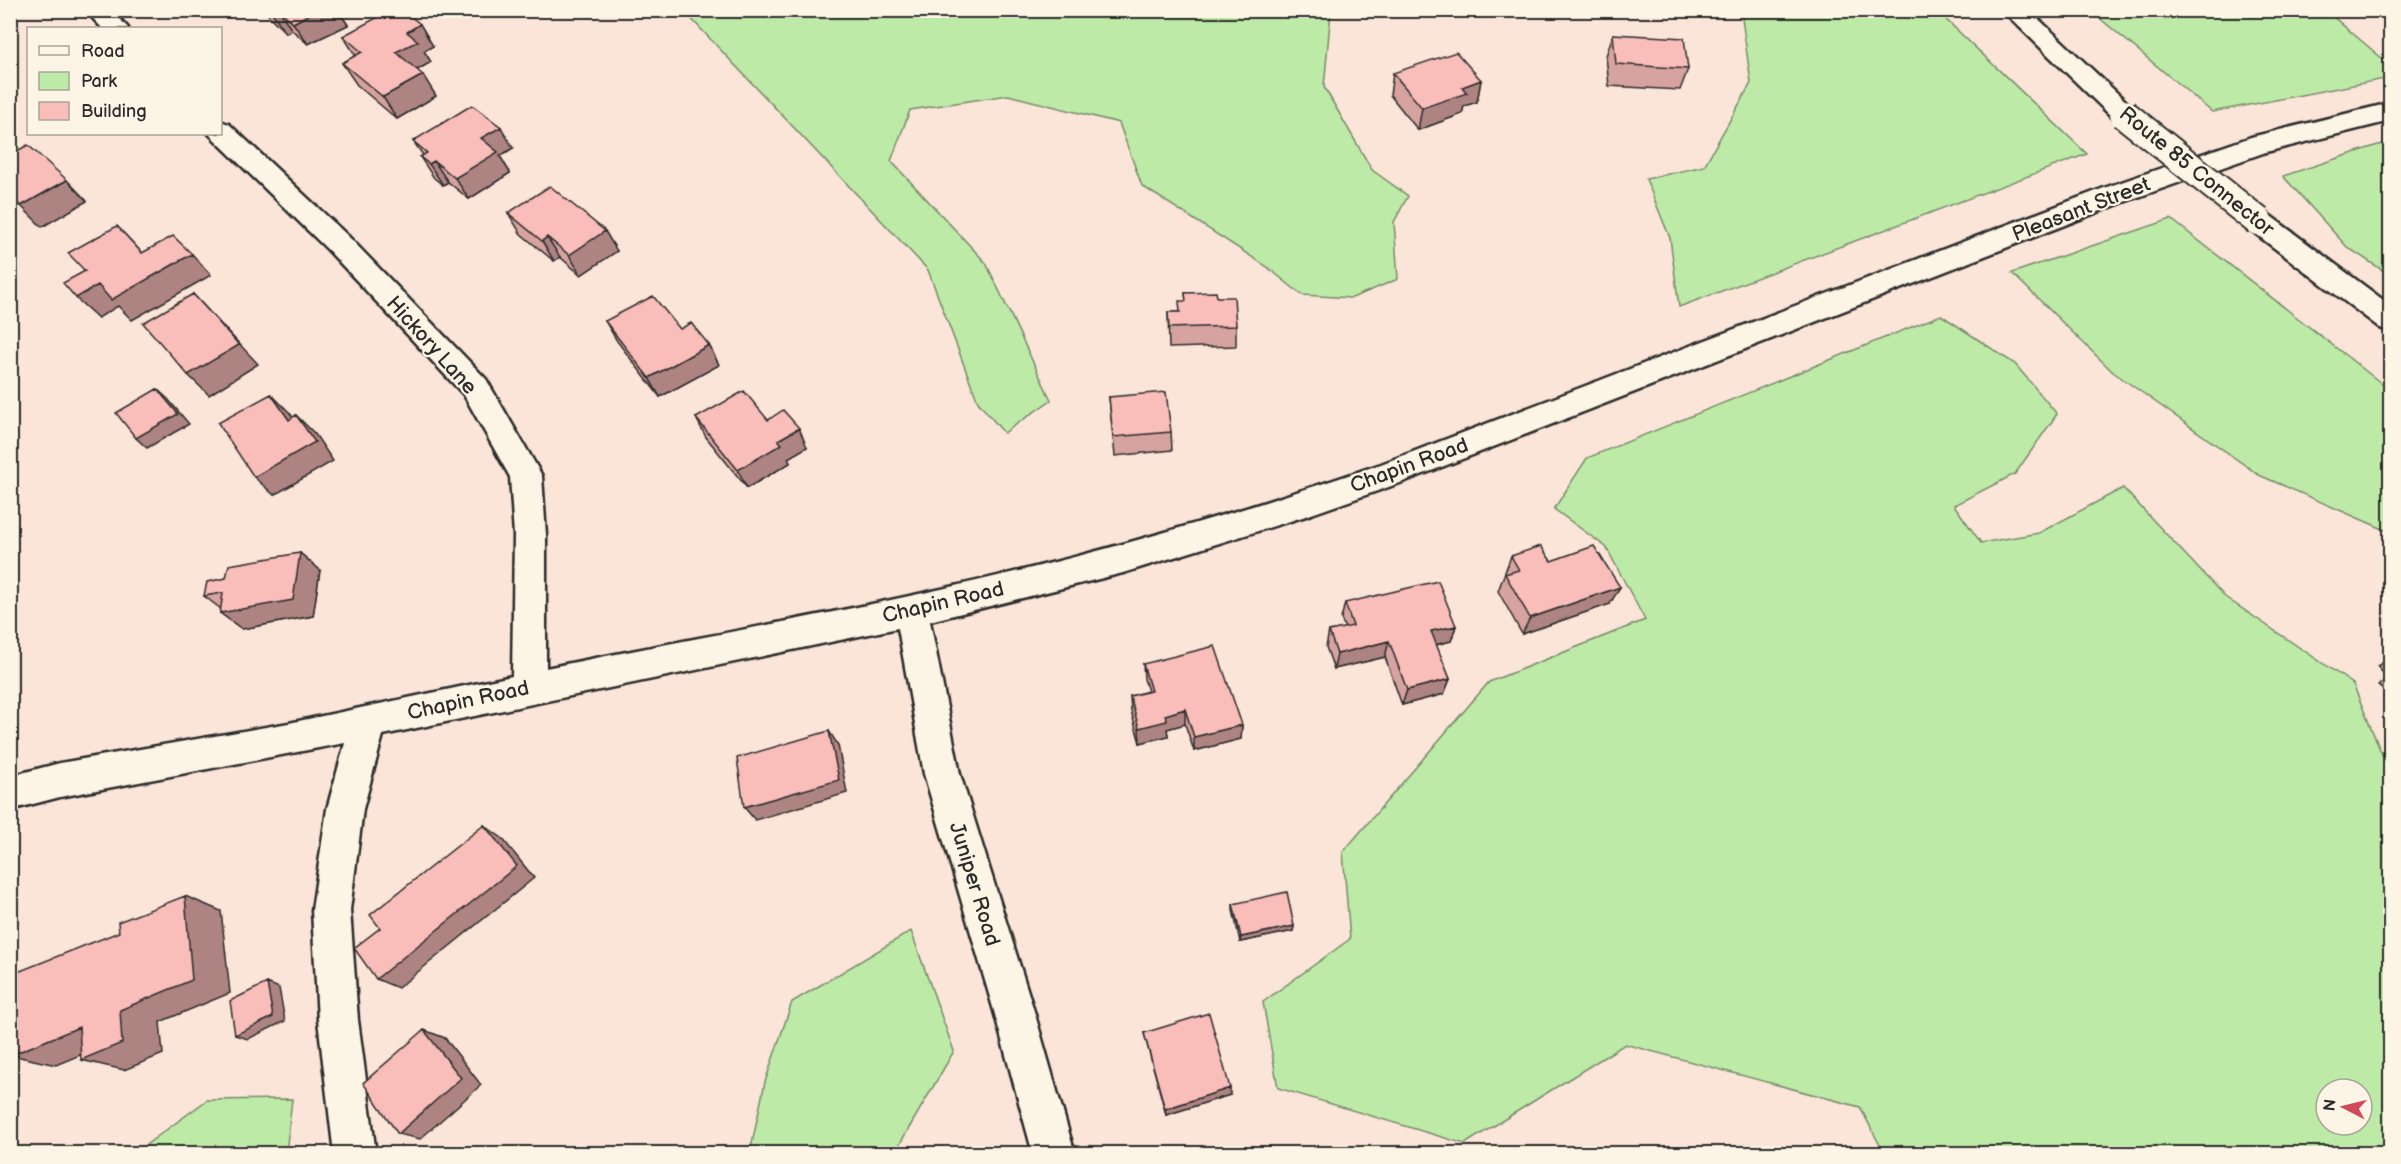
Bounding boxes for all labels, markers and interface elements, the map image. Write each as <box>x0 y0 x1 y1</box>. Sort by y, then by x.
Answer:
legend <box>27 27 222 135</box>
text: Road <box>81 41 125 62</box>
text: Park <box>81 71 117 92</box>
text: Building <box>81 101 147 122</box>
street label: Route 85 Connector <box>2114 101 2279 242</box>
street label: Pleasant Street <box>2009 172 2154 247</box>
street label: Hickory Lane <box>381 291 482 400</box>
street label: Chapin Road <box>1347 433 1472 498</box>
street label: Chapin Road <box>880 576 1006 629</box>
street label: Chapin Road <box>405 675 531 726</box>
street label: Juniper Road <box>944 819 1005 949</box>
north arrow <box>2314 1077 2374 1137</box>
text: N <box>2320 1098 2341 1112</box>

